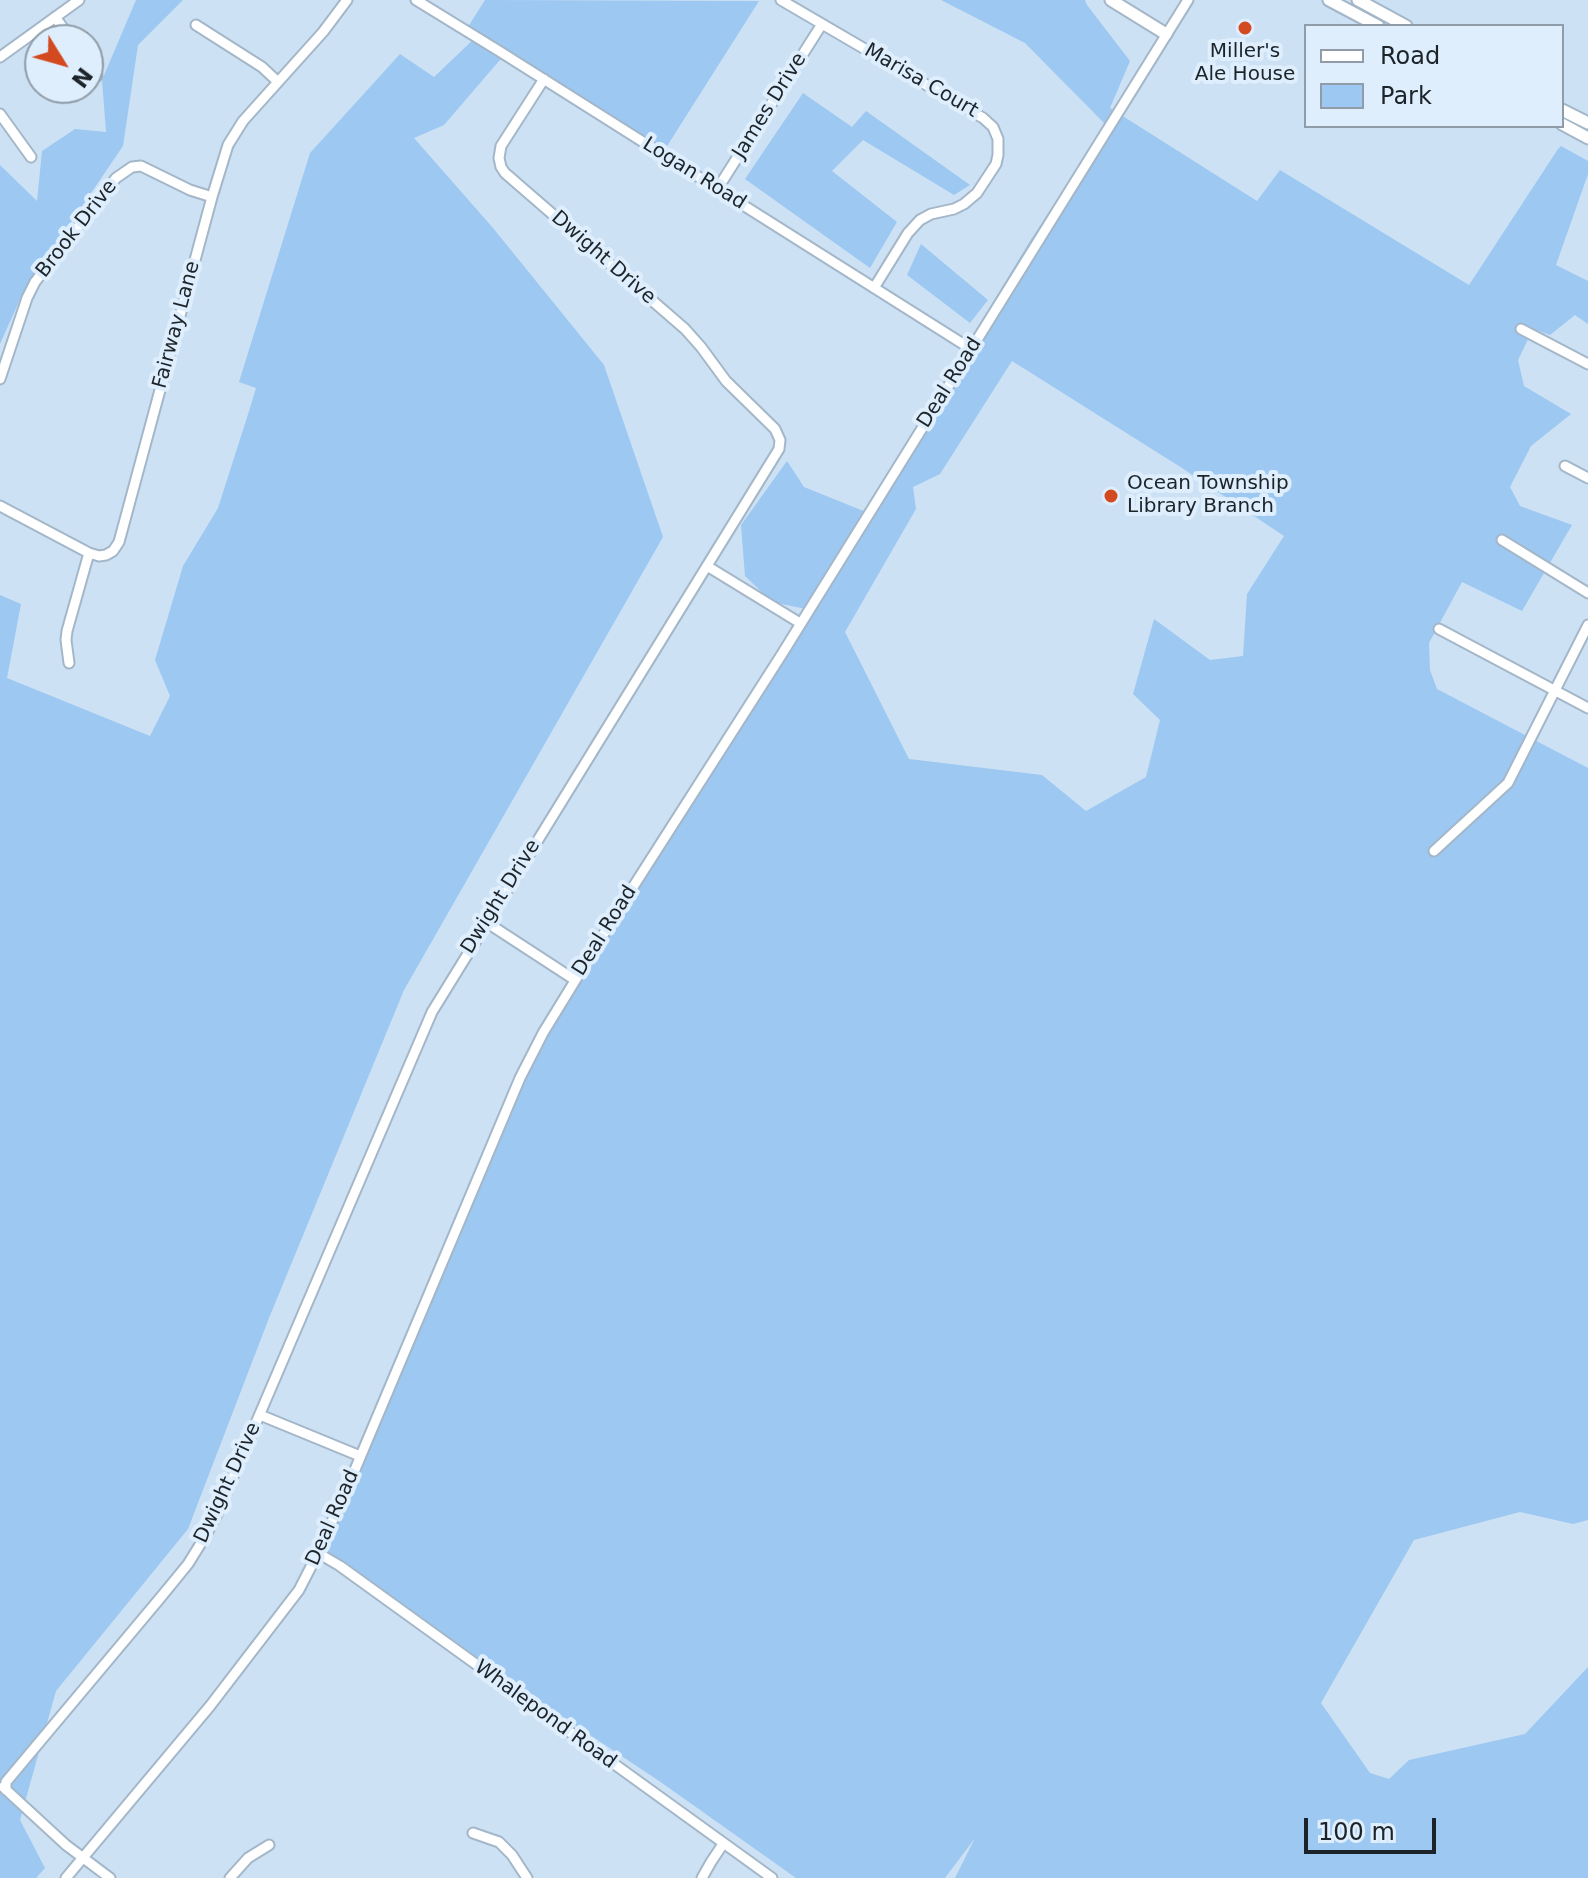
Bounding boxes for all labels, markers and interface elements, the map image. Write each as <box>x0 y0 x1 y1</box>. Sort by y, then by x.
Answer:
marker: Miller's Ale House <box>1236 19 1254 37</box>
north arrow <box>24 24 104 104</box>
legend <box>1304 24 1564 128</box>
street label: Marisa Court <box>860 39 982 123</box>
place label: Miller's Ale House <box>1195 40 1295 87</box>
text: Road <box>1380 42 1440 70</box>
street label: James Drive <box>728 49 812 163</box>
text: N <box>66 63 98 92</box>
text: Park <box>1380 82 1432 110</box>
street label: Logan Road <box>638 133 750 215</box>
street label: Brook Drive <box>31 175 123 283</box>
street label: Dwight Drive <box>546 206 660 310</box>
street label: Fairway Lane <box>148 259 206 391</box>
street label: Deal Road <box>913 333 987 433</box>
place label: Ocean Township Library Branch <box>1127 472 1289 519</box>
marker: Ocean Township Library Branch <box>1102 487 1120 505</box>
street label: Dwight Drive <box>456 835 546 959</box>
street label: Deal Road <box>568 881 642 981</box>
street label: Dwight Drive <box>190 1419 266 1547</box>
street label: Deal Road <box>301 1467 365 1569</box>
street label: Whalepond Road <box>469 1656 621 1774</box>
scale bar <box>1308 1802 1440 1852</box>
text: 100 m <box>1318 1818 1395 1846</box>

